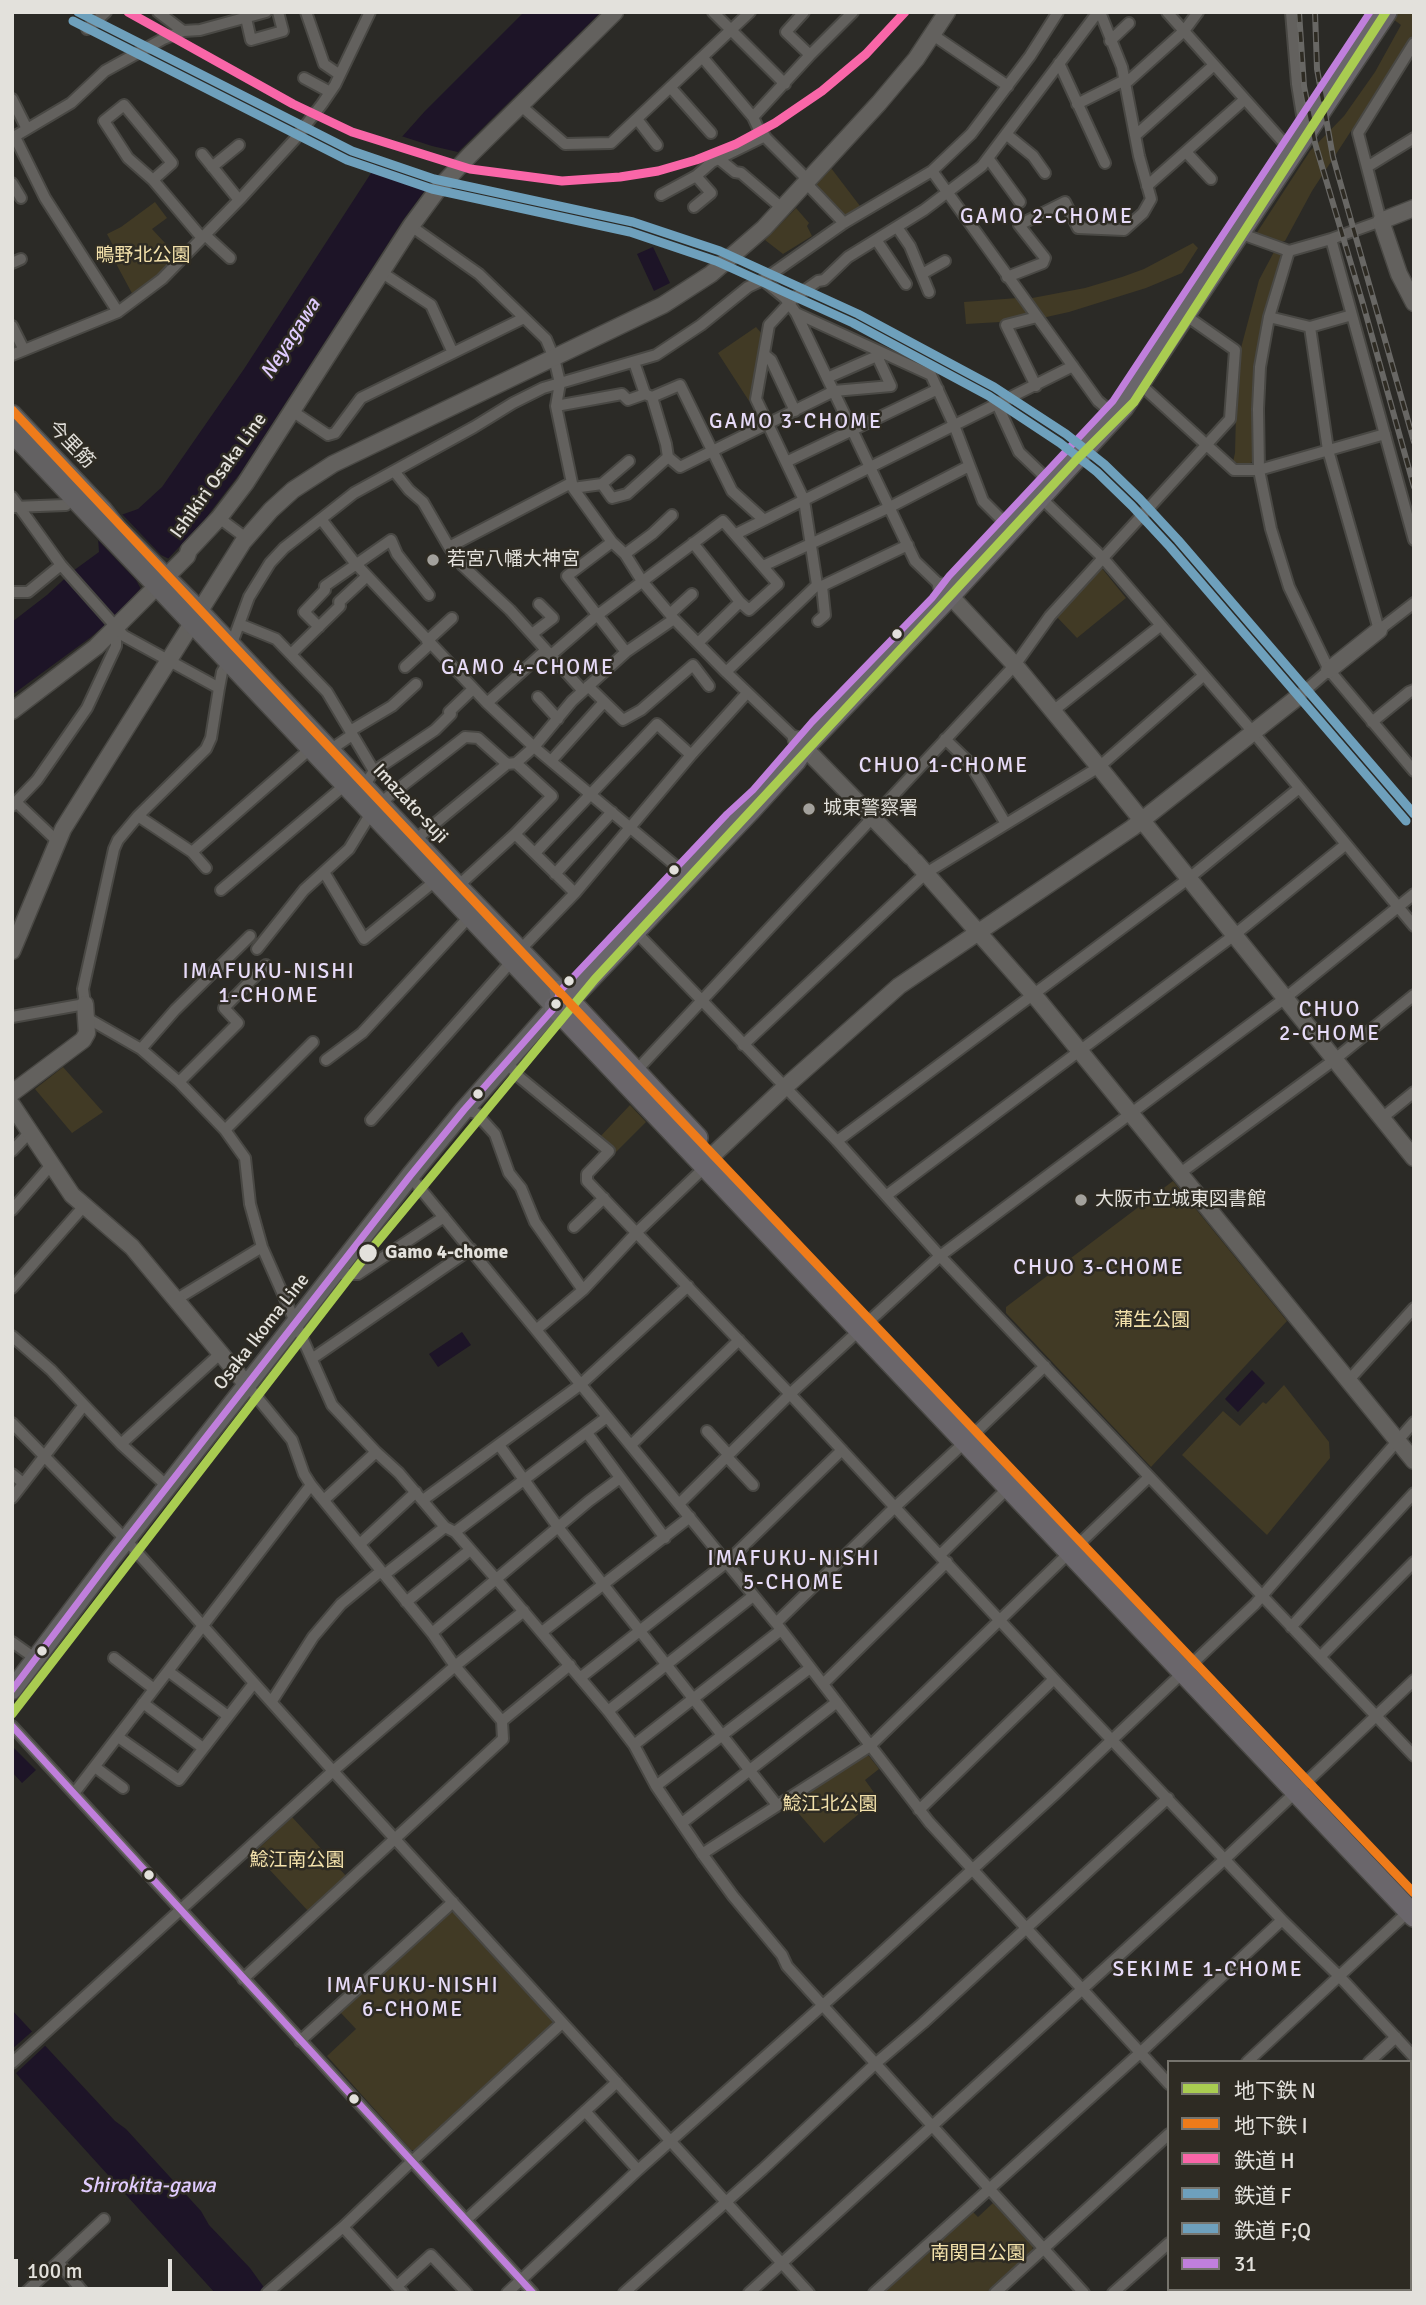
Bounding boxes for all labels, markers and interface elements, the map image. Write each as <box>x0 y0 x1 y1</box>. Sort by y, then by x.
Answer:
district label: GAMO 2-CHOME <box>962 204 1132 230</box>
park label: 鴫野北公園 <box>96 245 190 267</box>
water label: Neyagawa <box>255 294 327 384</box>
street label: Ishikiri Osaka Line <box>166 409 272 543</box>
district label: GAMO 3-CHOME <box>711 409 881 435</box>
street label: 今里筋 <box>43 417 99 473</box>
place label: 若宮八幡大神宮 <box>447 549 580 571</box>
marker: 若宮八幡大神宮 <box>425 552 441 568</box>
unlabelled marker <box>890 627 904 641</box>
district label: GAMO 4-CHOME <box>443 655 613 681</box>
district label: CHUO 1-CHOME <box>860 753 1028 779</box>
street label: Imazato-suji <box>367 760 453 848</box>
place label: 城東警察署 <box>823 798 918 820</box>
marker: 城東警察署 <box>801 801 817 817</box>
unlabelled marker <box>667 863 681 877</box>
district label: IMAFUKU-NISHI 1-CHOME <box>184 959 354 1009</box>
unlabelled marker <box>562 974 576 988</box>
unlabelled marker <box>549 997 563 1011</box>
district label: CHUO 2-CHOME <box>1280 997 1380 1047</box>
unlabelled marker <box>471 1087 485 1101</box>
place label: 大阪市立城東図書館 <box>1095 1189 1266 1211</box>
marker: 大阪市立城東図書館 <box>1073 1192 1089 1208</box>
marker: Gamo 4-chome <box>357 1242 379 1264</box>
place label: Gamo 4-chome <box>385 1242 508 1264</box>
district label: CHUO 3-CHOME <box>1015 1255 1183 1281</box>
street label: Osaka Ikoma Line <box>209 1269 315 1395</box>
park label: 蒲生公園 <box>1114 1310 1190 1332</box>
district label: IMAFUKU-NISHI 5-CHOME <box>709 1546 879 1596</box>
unlabelled marker <box>35 1644 49 1658</box>
park label: 鯰江北公園 <box>783 1794 877 1816</box>
park label: 鯰江南公園 <box>250 1850 344 1872</box>
unlabelled marker <box>142 1868 156 1882</box>
district label: SEKIME 1-CHOME <box>1114 1957 1302 1983</box>
district label: IMAFUKU-NISHI 6-CHOME <box>328 1973 498 2023</box>
legend <box>1167 2060 1412 2291</box>
text: 地下鉄 N <box>1234 2078 1316 2104</box>
unlabelled marker <box>347 2092 361 2106</box>
text: 地下鉄 I <box>1234 2113 1308 2139</box>
text: 鉄道 H <box>1234 2148 1295 2174</box>
water label: Shirokita-gawa <box>80 2173 216 2199</box>
text: 鉄道 F <box>1234 2183 1292 2209</box>
text: 鉄道 F;Q <box>1234 2218 1311 2244</box>
park label: 南関目公園 <box>931 2243 1025 2265</box>
scale bar <box>18 2246 175 2290</box>
text: 31 <box>1234 2251 1257 2277</box>
text: 100 m <box>27 2258 82 2284</box>

